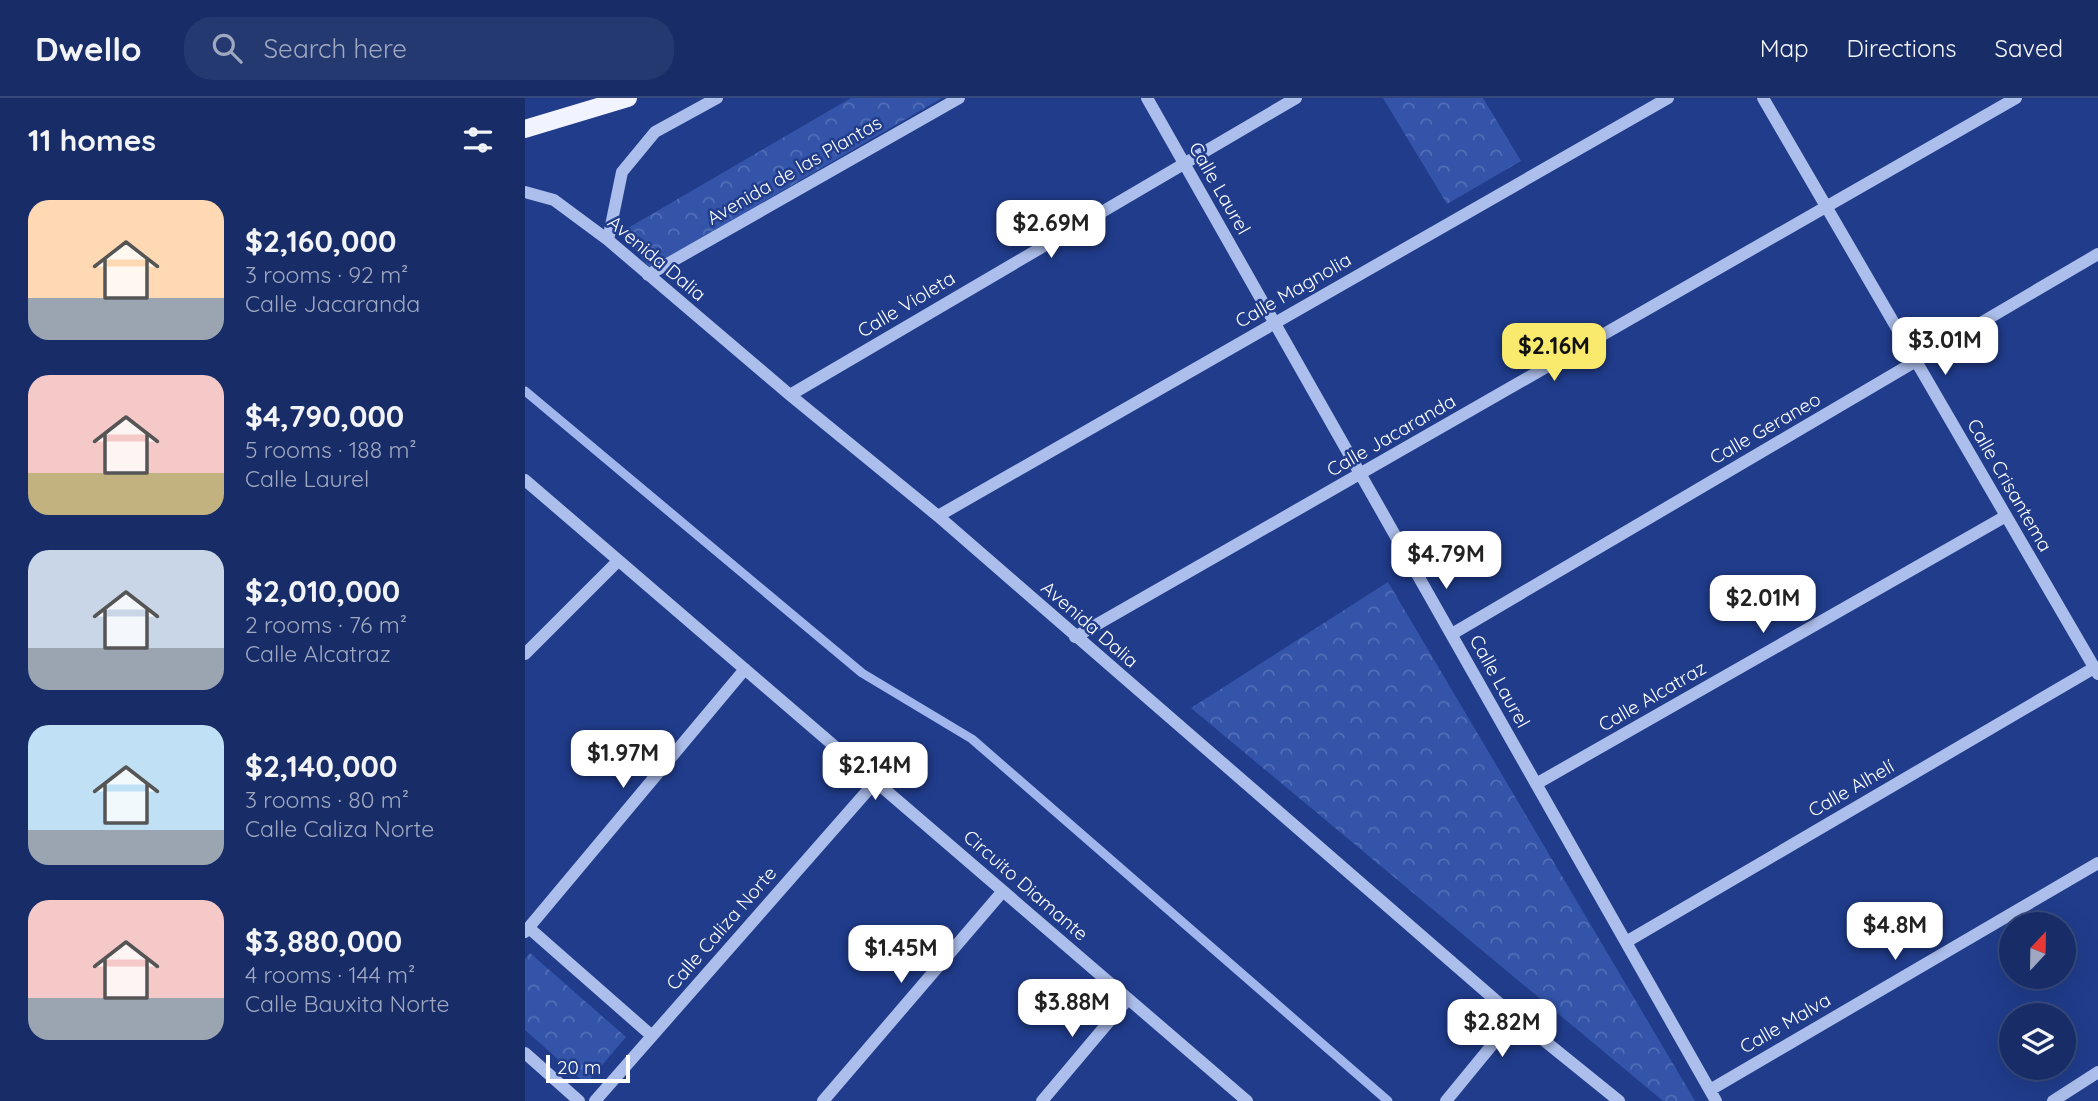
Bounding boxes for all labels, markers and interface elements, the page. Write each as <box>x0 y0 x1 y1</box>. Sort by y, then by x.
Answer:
search box <box>184 17 674 80</box>
text: Dwello <box>35 28 142 69</box>
icon: search <box>208 29 246 67</box>
text: Search here <box>264 32 407 65</box>
text: Map <box>1760 33 1809 63</box>
text: Directions <box>1847 33 1957 63</box>
text: Saved <box>1995 33 2063 63</box>
street label: Avenida de las Plantas <box>702 110 886 230</box>
text: 11 homes <box>28 121 156 159</box>
icon: filters <box>459 121 497 159</box>
street label: Calle Laurel <box>1184 138 1256 238</box>
pin: $2.69M <box>994 200 1108 260</box>
text: $2.69M <box>1012 208 1090 237</box>
street label: Avenida Dalia <box>603 210 711 306</box>
text: $2,160,000 <box>245 222 396 260</box>
icon: home <box>84 228 168 312</box>
street label: Calle Magnolia <box>1231 247 1355 333</box>
text: 3 rooms · 92 m² <box>245 260 408 289</box>
street label: Calle Violeta <box>853 266 959 342</box>
text: Calle Jacaranda <box>245 289 420 318</box>
pin: $3.01M <box>1888 317 2002 377</box>
pin: $2.16M <box>1497 324 1611 383</box>
text: $3.01M <box>1908 325 1982 354</box>
text: $2.16M <box>1518 331 1590 360</box>
street label: Calle Geraneo <box>1705 387 1825 469</box>
street label: Calle Jacaranda <box>1322 388 1460 482</box>
text: $4,790,000 <box>245 397 404 435</box>
icon: home <box>84 403 168 487</box>
street label: Calle Crisantema <box>1962 414 2058 556</box>
text: 5 rooms · 188 m² <box>245 435 417 464</box>
text: Calle Laurel <box>245 464 369 493</box>
pin: $4.79M <box>1389 532 1503 591</box>
text: $4.79M <box>1407 539 1485 568</box>
text: $2,010,000 <box>245 572 400 610</box>
street label: Avenida Dalia <box>1037 575 1143 673</box>
pin: $2.01M <box>1706 575 1820 635</box>
icon: home <box>84 578 168 662</box>
text: $2.01M <box>1726 583 1800 612</box>
text: 2 rooms · 76 m² <box>245 610 407 639</box>
street label: Calle Laurel <box>1465 630 1535 732</box>
text: Calle Alcatraz <box>245 639 391 668</box>
street label: Calle Alcatraz <box>1594 656 1710 736</box>
pin: $1.97M <box>566 730 680 790</box>
text: $1.97M <box>587 738 659 767</box>
pin: $2.14M <box>818 742 932 802</box>
text: $2,140,000 <box>245 747 397 785</box>
text: $2.14M <box>839 750 911 779</box>
icon: home <box>84 753 168 837</box>
street label: Calle Alhelí <box>1804 753 1899 822</box>
text: 3 rooms · 80 m² <box>245 785 409 814</box>
text: Calle Caliza Norte <box>245 814 434 843</box>
street label: Circuito Diamante <box>959 824 1093 946</box>
street label: Calle Caliza Norte <box>661 861 781 995</box>
pin: $4.8M <box>1846 902 1944 962</box>
text: $4.8M <box>1863 910 1927 939</box>
north arrow <box>1999 912 2075 989</box>
map controls <box>1999 912 2076 1080</box>
text: $3,880,000 <box>245 922 402 960</box>
pin: $1.45M <box>844 926 958 985</box>
icon: home <box>84 928 168 1012</box>
text: $1.45M <box>864 933 938 962</box>
text: 4 rooms · 144 m² <box>245 960 415 989</box>
pin: $3.88M <box>1015 979 1129 1039</box>
text: $3.88M <box>1034 987 1110 1016</box>
street label: Calle Malva <box>1735 987 1835 1059</box>
text: Calle Bauxita Norte <box>245 989 450 1018</box>
pin: $2.82M <box>1445 1000 1559 1059</box>
button: layers <box>1999 1003 2076 1080</box>
text: $2.82M <box>1463 1007 1541 1036</box>
scale bar <box>546 1052 630 1084</box>
text: 20 m <box>557 1055 601 1079</box>

